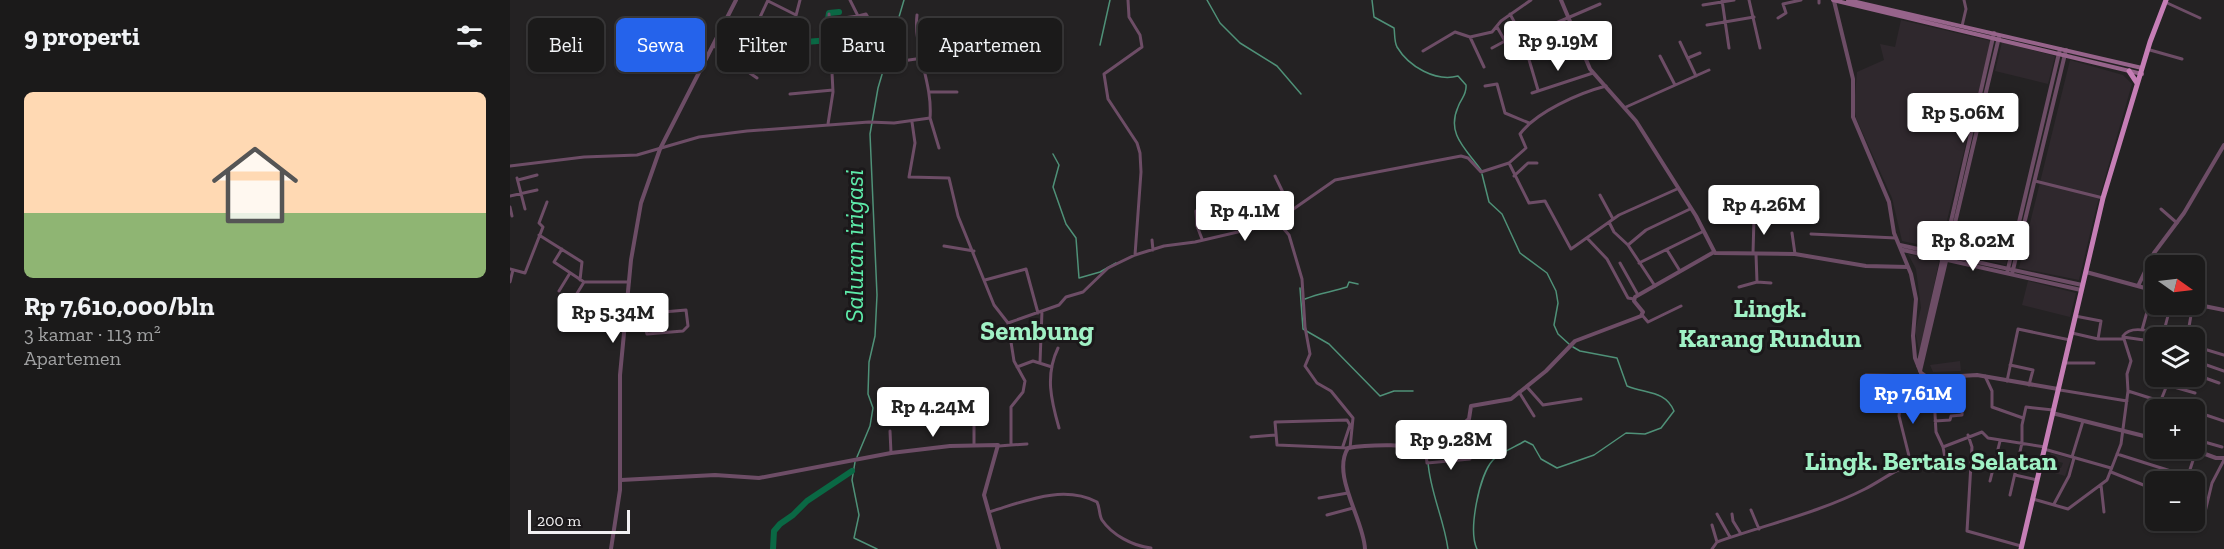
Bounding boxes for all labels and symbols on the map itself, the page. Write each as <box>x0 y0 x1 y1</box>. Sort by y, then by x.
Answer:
pin: Rp 9.19M <box>1496 21 1620 72</box>
pin: Rp 5.06M <box>1901 93 2025 144</box>
water label: Saluran irigasi <box>838 169 870 323</box>
pin: Rp 4.26M <box>1702 185 1826 236</box>
pin: Rp 4.1M <box>1190 191 1300 242</box>
pin: Rp 8.02M <box>1911 221 2035 272</box>
north arrow <box>2145 255 2205 315</box>
district label: Lingk. Karang Rundun <box>1679 292 1862 354</box>
pin: Rp 5.34M <box>551 293 675 344</box>
district label: Sembung <box>980 315 1094 347</box>
pin: Rp 7.61M <box>1851 374 1975 425</box>
pin: Rp 4.24M <box>871 387 995 438</box>
pin: Rp 9.28M <box>1389 420 1513 471</box>
district label: Lingk. Bertais Selatan <box>1805 445 2058 477</box>
scale bar <box>528 507 630 534</box>

